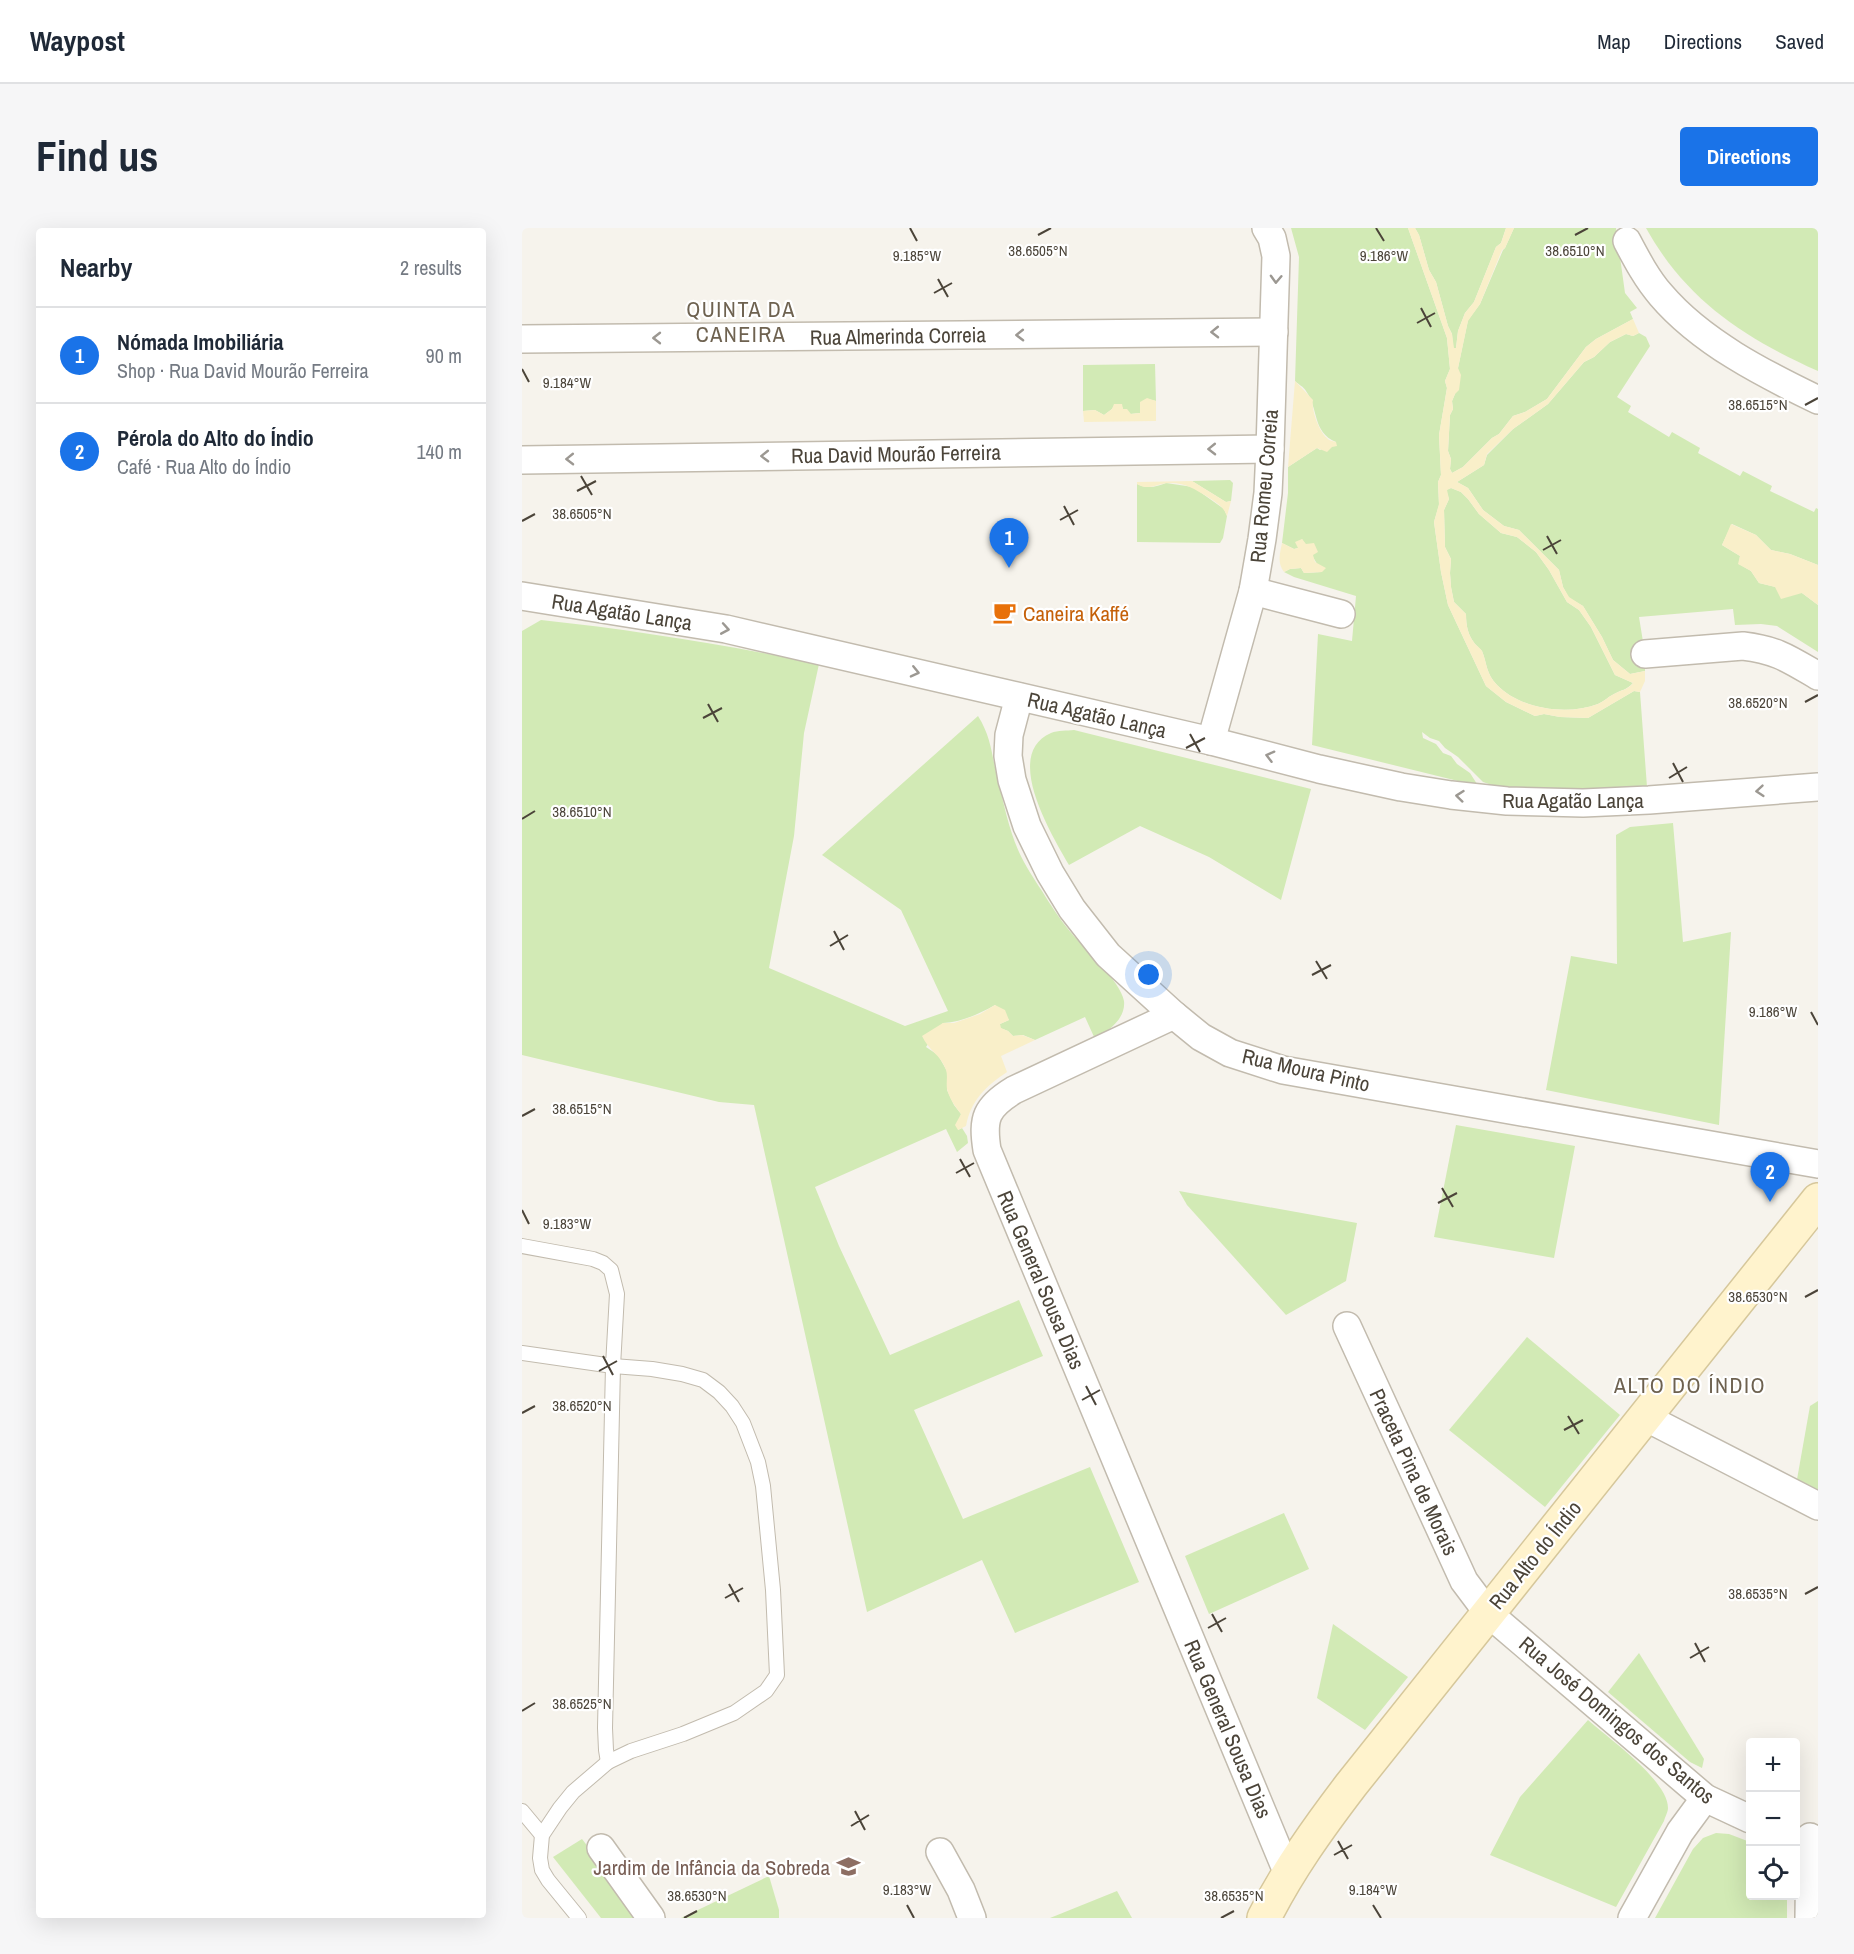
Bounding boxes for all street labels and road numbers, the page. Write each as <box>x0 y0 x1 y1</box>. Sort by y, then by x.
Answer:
street label: Rua Almerinda Correia <box>810 320 987 352</box>
street label: Rua Romeu Correia <box>1243 408 1285 564</box>
street label: Rua David Mourão Ferreira <box>791 438 1002 470</box>
street label: Rua Agatão Lança <box>550 587 695 637</box>
street label: Rua Agatão Lança <box>1025 685 1170 745</box>
street label: Rua Agatão Lança <box>1502 786 1644 815</box>
street label: Rua Moura Pinto <box>1239 1041 1373 1099</box>
street label: Rua General Sousa Dias <box>990 1186 1092 1374</box>
street label: Praceta Pina de Morais <box>1363 1384 1465 1560</box>
street label: Rua Alto do Índio <box>1482 1495 1588 1615</box>
street label: Rua José Domingos dos Santos <box>1513 1630 1721 1810</box>
street label: Rua General Sousa Dias <box>1177 1635 1279 1823</box>

